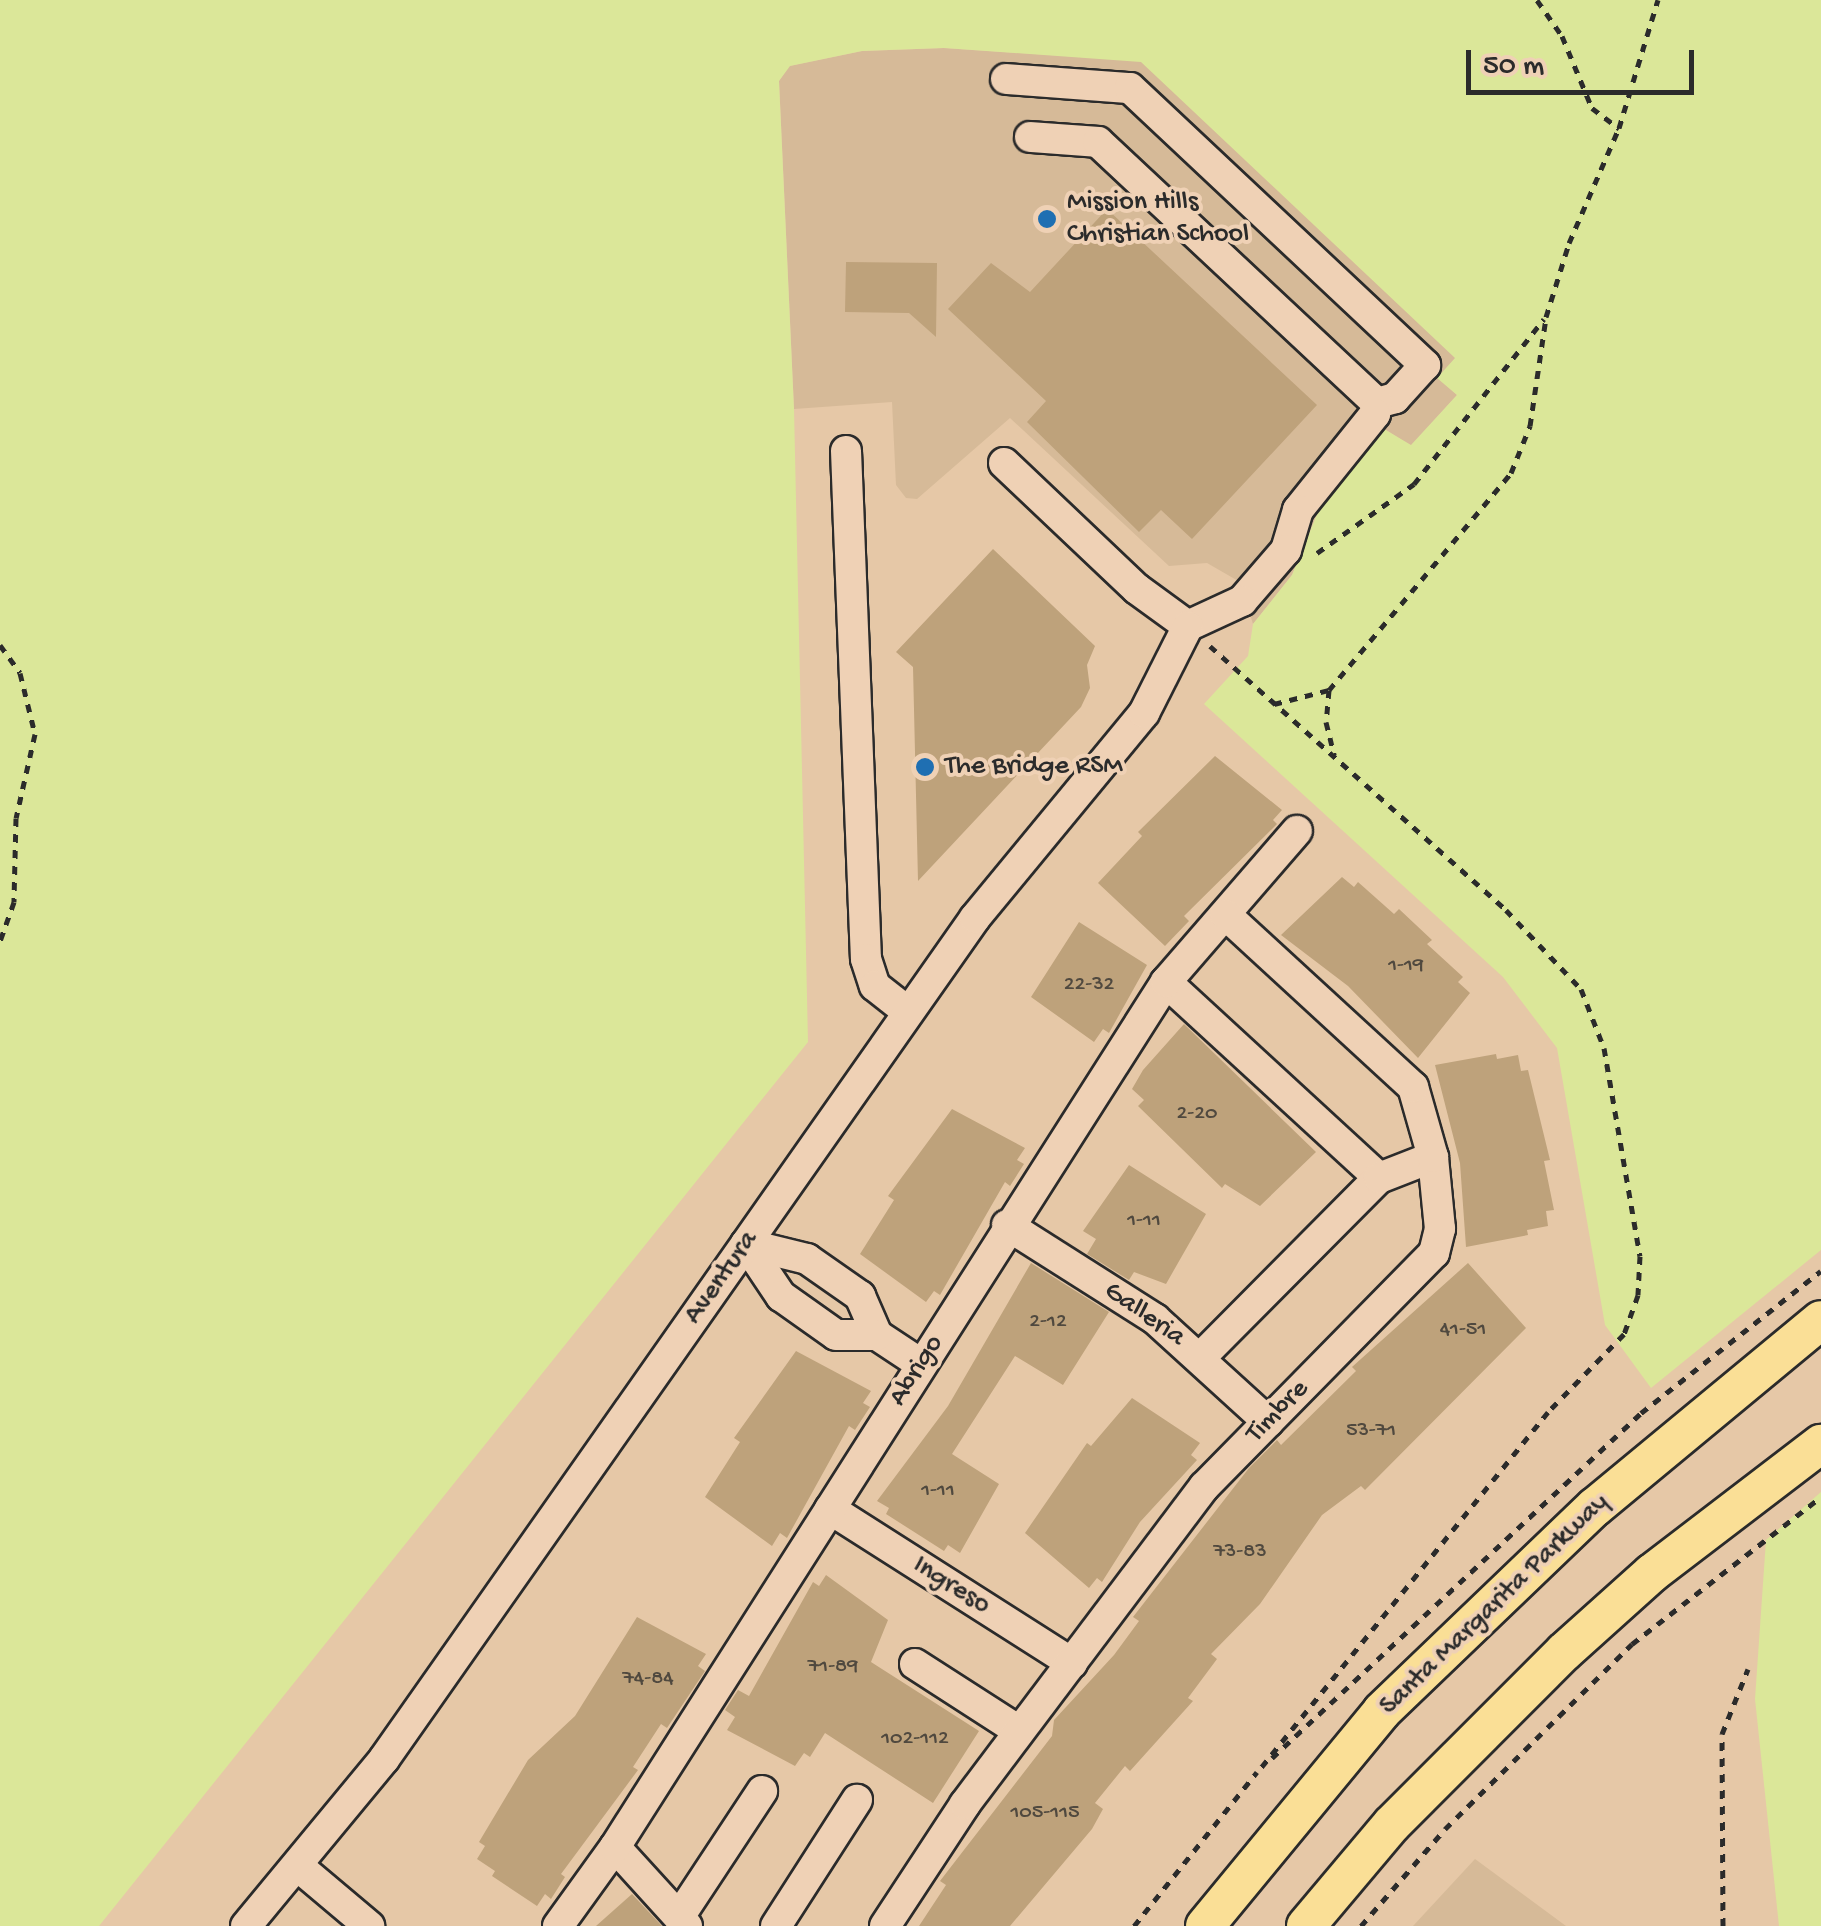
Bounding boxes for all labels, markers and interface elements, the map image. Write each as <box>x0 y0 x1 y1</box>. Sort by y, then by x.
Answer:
scale bar <box>1471 30 1698 92</box>
text: 50 m <box>1483 50 1544 85</box>
place label: Mission Hills Christian School <box>1067 186 1249 252</box>
marker: Mission Hills Christian School <box>1036 208 1058 230</box>
place label: The Bridge RSM <box>945 750 1123 784</box>
marker: The Bridge RSM <box>914 756 936 778</box>
house number: 1-19 <box>1388 954 1424 980</box>
house number: 22-32 <box>1064 973 1114 999</box>
house number: 2-20 <box>1177 1102 1217 1128</box>
house number: 1-11 <box>1127 1209 1161 1235</box>
street label: Aventura <box>678 1225 766 1331</box>
street label: Galleria <box>1097 1275 1191 1355</box>
house number: 2-12 <box>1029 1310 1067 1336</box>
house number: 41-51 <box>1440 1318 1486 1344</box>
street label: Abrigo <box>882 1329 952 1413</box>
street label: Timbre <box>1239 1373 1317 1451</box>
house number: 53-71 <box>1346 1419 1396 1445</box>
house number: 1-11 <box>921 1479 955 1505</box>
street label: Santa Margarita Parkway <box>1373 1487 1617 1723</box>
house number: 73-83 <box>1213 1540 1267 1566</box>
street label: Ingreso <box>906 1549 996 1623</box>
house number: 71-89 <box>808 1655 858 1681</box>
house number: 74-84 <box>622 1667 674 1693</box>
house number: 102-112 <box>881 1727 949 1753</box>
house number: 105-115 <box>1010 1801 1080 1827</box>

